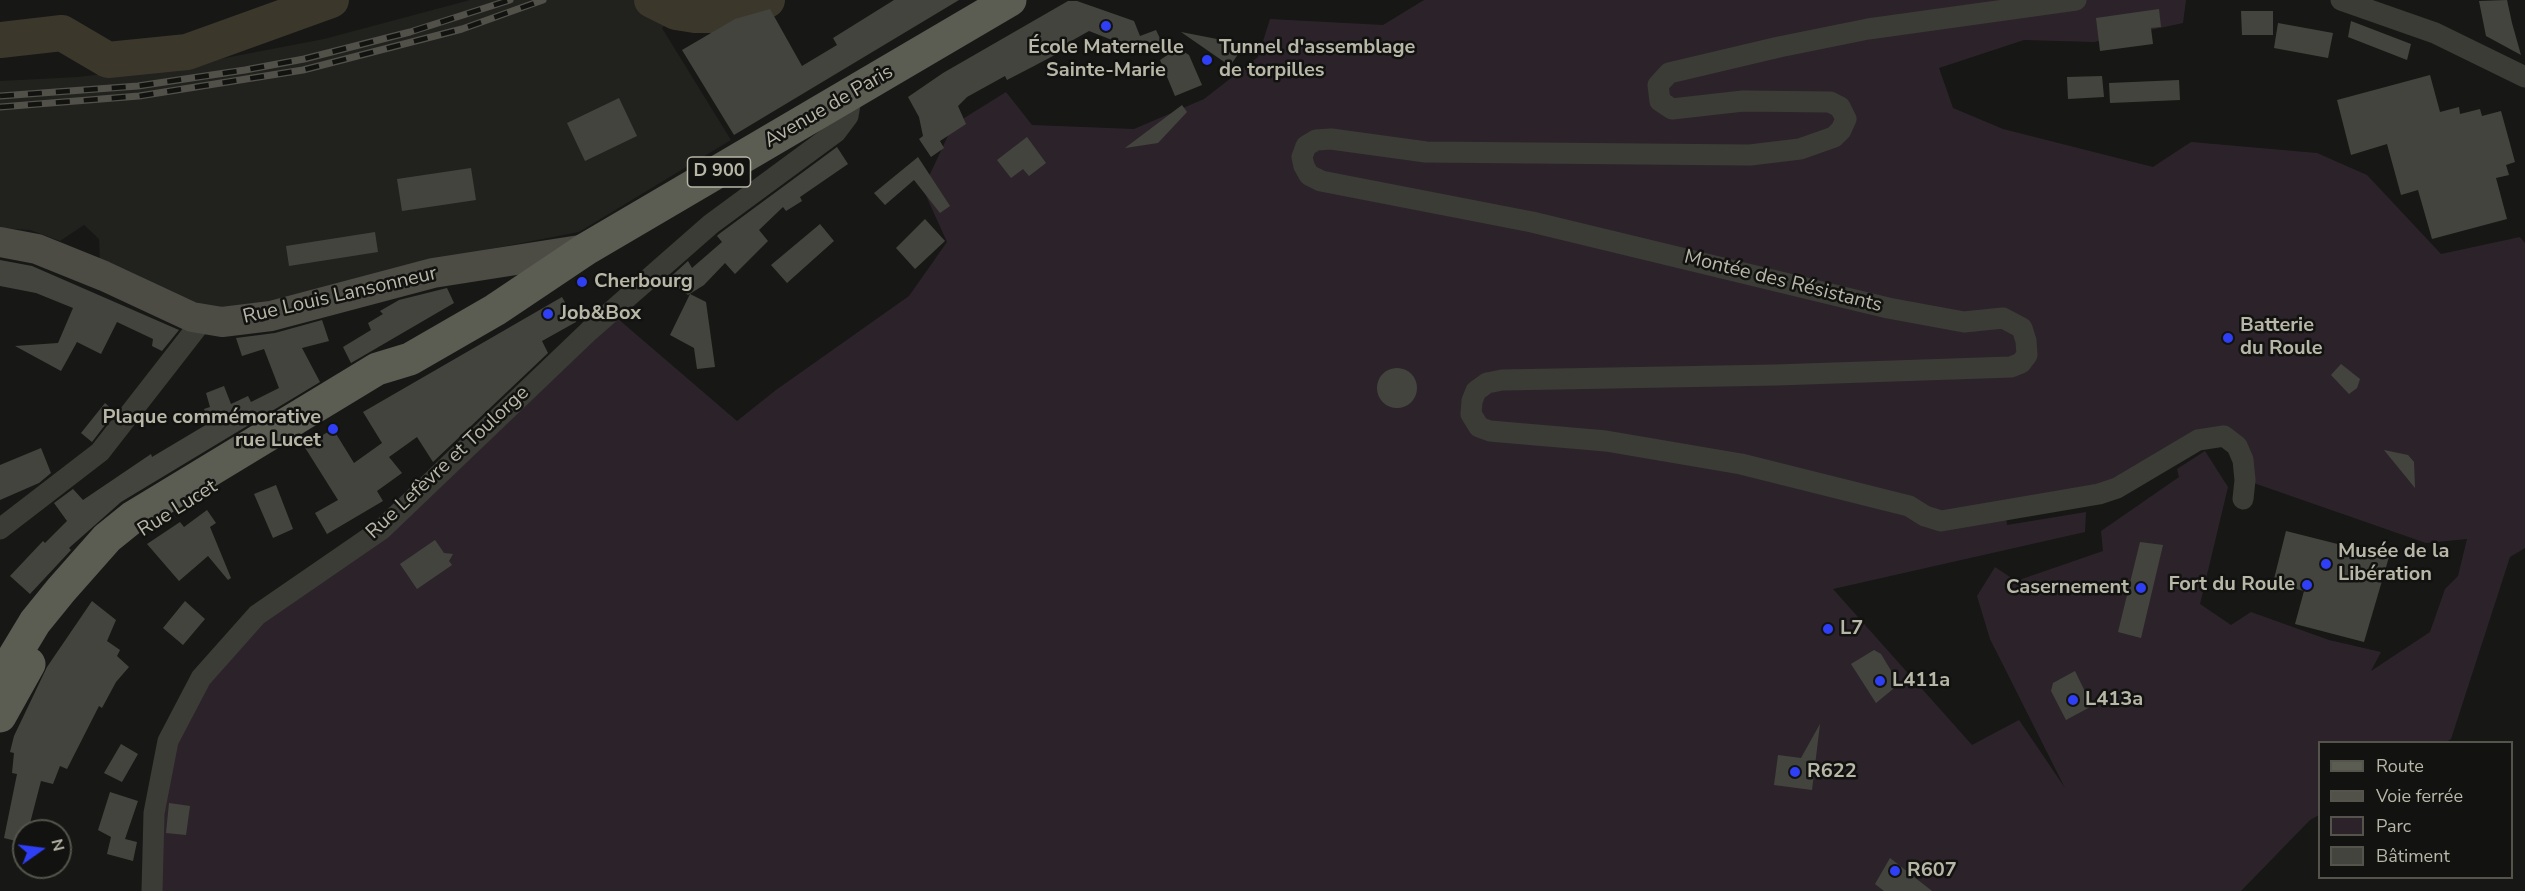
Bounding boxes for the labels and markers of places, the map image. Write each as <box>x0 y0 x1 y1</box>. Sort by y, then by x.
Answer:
marker: École Maternelle Sainte-Marie <box>1099 19 1113 33</box>
place label: École Maternelle Sainte-Marie <box>1028 36 1184 83</box>
place label: Tunnel d'assemblage de torpilles <box>1219 36 1415 83</box>
marker: Tunnel d'assemblage de torpilles <box>1200 53 1214 67</box>
place label: Cherbourg <box>594 270 693 294</box>
marker: Cherbourg <box>575 275 589 289</box>
place label: Job&Box <box>560 302 641 326</box>
marker: Job&Box <box>541 307 555 321</box>
place label: Batterie du Roule <box>2240 314 2323 361</box>
marker: Batterie du Roule <box>2221 331 2235 345</box>
place label: Plaque commémorative rue Lucet <box>102 406 321 453</box>
marker: Plaque commémorative rue Lucet <box>326 422 340 436</box>
place label: Musée de la Libération <box>2338 540 2449 587</box>
marker: Musée de la Libération <box>2319 557 2333 571</box>
place label: Fort du Roule <box>2168 573 2295 597</box>
place label: Casernement <box>2006 576 2129 600</box>
marker: Fort du Roule <box>2300 578 2314 592</box>
marker: Casernement <box>2134 581 2148 595</box>
place label: L7 <box>1840 617 1863 641</box>
marker: L7 <box>1821 622 1835 636</box>
place label: L411a <box>1892 669 1950 693</box>
marker: L411a <box>1873 674 1887 688</box>
place label: L413a <box>2085 688 2143 712</box>
marker: L413a <box>2066 693 2080 707</box>
place label: R622 <box>1807 760 1857 784</box>
marker: R622 <box>1788 765 1802 779</box>
place label: R607 <box>1907 859 1957 883</box>
marker: R607 <box>1888 864 1902 878</box>

